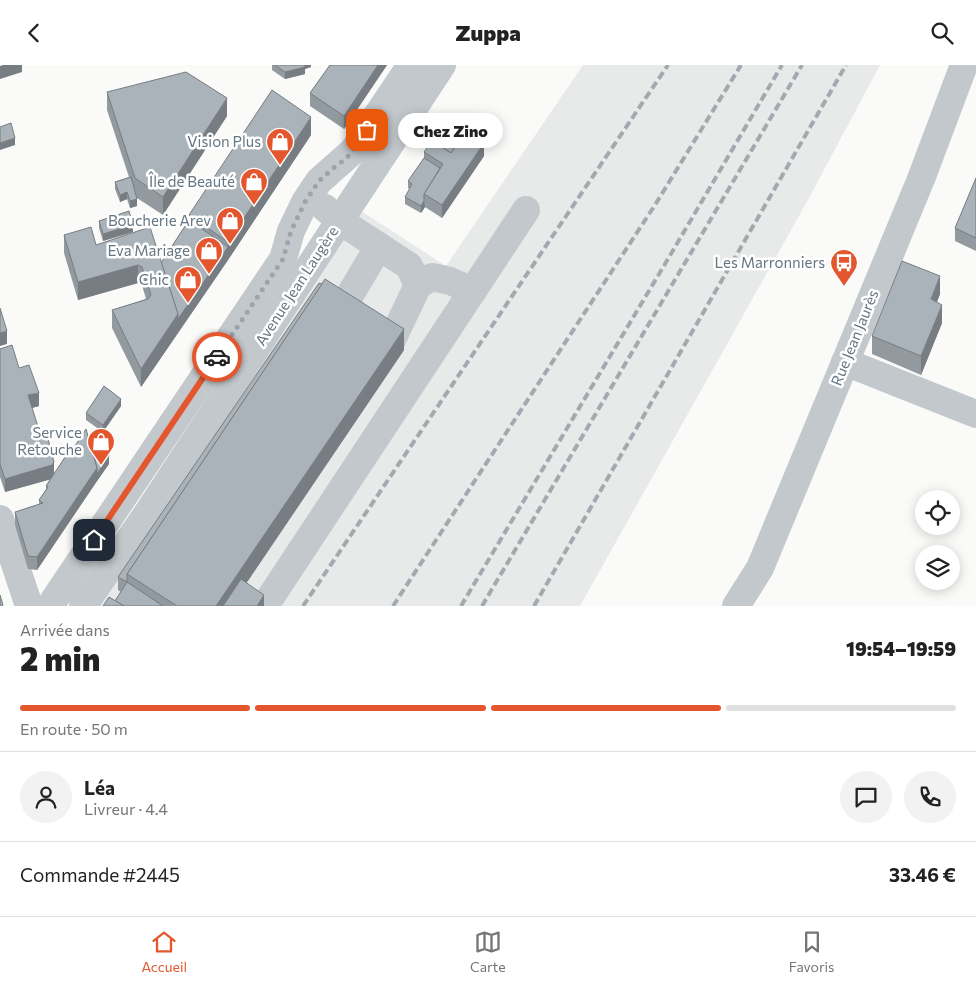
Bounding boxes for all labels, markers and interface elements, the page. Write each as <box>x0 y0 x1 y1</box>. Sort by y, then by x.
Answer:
icon: back <box>20 19 48 47</box>
text: Zuppa <box>455 19 521 46</box>
icon: search <box>928 19 956 47</box>
pin <box>346 109 388 151</box>
callout: Chez Zino <box>397 113 502 147</box>
icon: bag <box>353 116 381 144</box>
text: Chez Zino <box>413 121 488 140</box>
shop icon: Vision Plus <box>265 127 295 166</box>
place label: Vision Plus <box>187 132 261 150</box>
shop icon: Île de Beauté <box>239 167 269 206</box>
place label: Île de Beauté <box>148 171 235 190</box>
shop icon: Boucherie Arev <box>215 206 245 245</box>
place label: Boucherie Arev <box>108 211 211 229</box>
street label: Avenue Jean Laugère <box>251 222 342 349</box>
shop icon: Eva Mariage <box>194 236 224 275</box>
place label: Eva Mariage <box>107 241 190 259</box>
bus stop icon: Les Marronniers <box>829 248 859 287</box>
place label: Les Marronniers <box>715 253 825 271</box>
shop icon: Chic <box>173 265 203 304</box>
place label: Chic <box>139 270 169 288</box>
street label: Rue Jean Jaurès <box>827 287 882 388</box>
courier <box>192 332 242 382</box>
icon: car <box>203 343 231 371</box>
place label: Service Retouche <box>17 423 82 458</box>
shop icon: Service Retouche <box>86 427 116 466</box>
map controls <box>915 490 960 590</box>
button: locate <box>915 490 960 535</box>
pin <box>73 519 115 561</box>
icon: home <box>80 526 108 554</box>
button: layers <box>915 545 960 590</box>
text: Arrivée dans <box>20 620 110 639</box>
text: 19:54–19:59 <box>846 637 956 660</box>
text: 2 min <box>20 638 100 678</box>
text: En route · 50 m <box>20 719 128 738</box>
button: person <box>20 771 72 823</box>
button: chat <box>840 771 892 823</box>
button: phone <box>904 771 956 823</box>
text: Léa <box>84 776 115 799</box>
text: Livreur · 4.4 <box>84 799 168 818</box>
text: Commande #2445 <box>20 863 180 886</box>
text: 33.46 € <box>889 863 956 886</box>
tab: Accueil <box>142 928 187 975</box>
tab: Carte <box>470 928 506 975</box>
tab: Favoris <box>789 928 834 975</box>

